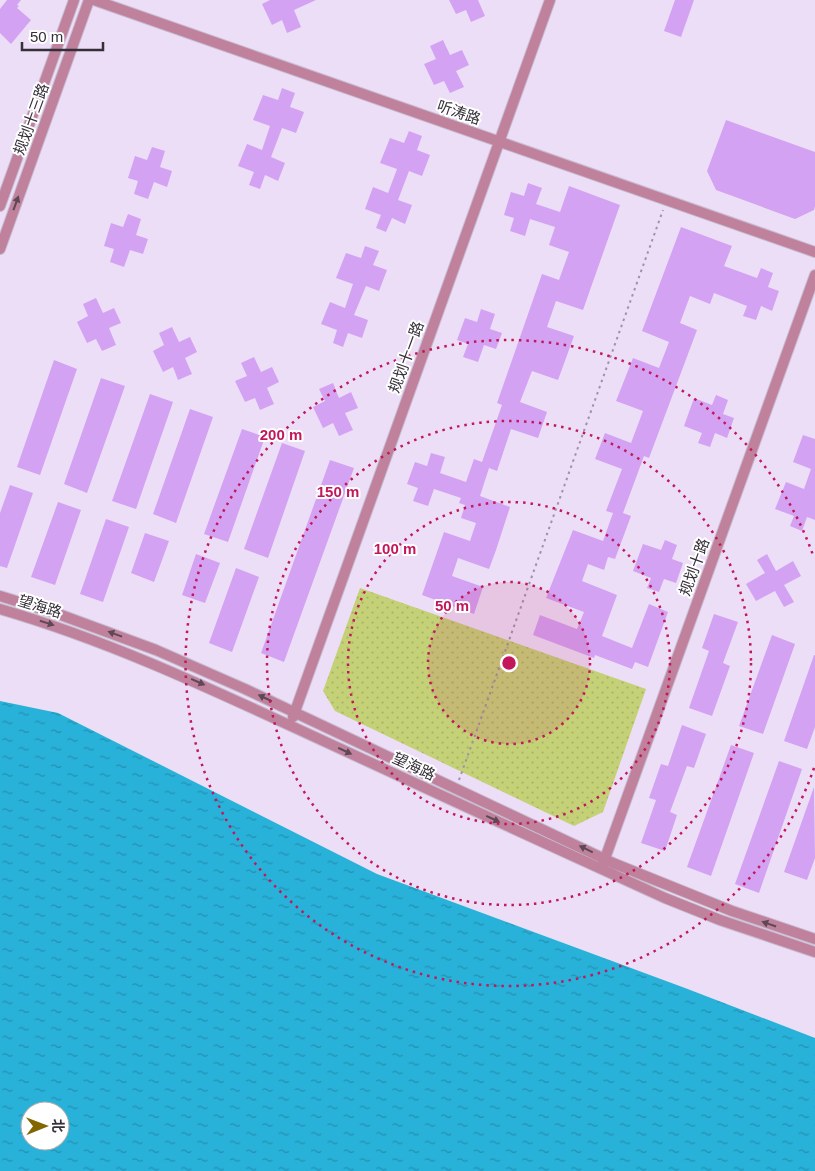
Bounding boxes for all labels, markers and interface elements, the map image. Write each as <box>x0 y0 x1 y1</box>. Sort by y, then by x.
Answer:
scale bar <box>22 20 104 52</box>
text: 50 m <box>30 28 63 45</box>
street label: 规划十三路 <box>10 81 52 157</box>
street label: 听涛路 <box>435 97 483 127</box>
one-way arrow <box>13 195 21 210</box>
street label: 规划十一路 <box>385 319 427 395</box>
text: 200 m <box>260 426 302 443</box>
text: 150 m <box>317 483 359 500</box>
street label: 规划十路 <box>676 536 712 598</box>
text: 100 m <box>374 540 416 557</box>
street label: 望海路 <box>16 591 64 621</box>
text: 50 m <box>435 597 469 614</box>
one-way arrow <box>39 620 54 628</box>
one-way arrow <box>107 630 122 638</box>
centre of rings <box>500 654 518 672</box>
one-way arrow <box>191 679 205 687</box>
one-way arrow <box>258 694 272 702</box>
one-way arrow <box>338 747 352 755</box>
street label: 望海路 <box>390 749 438 783</box>
one-way arrow <box>486 815 500 823</box>
one-way arrow <box>579 845 593 853</box>
one-way arrow <box>761 920 776 927</box>
north arrow <box>20 1101 70 1151</box>
text: 北 <box>50 1119 66 1133</box>

